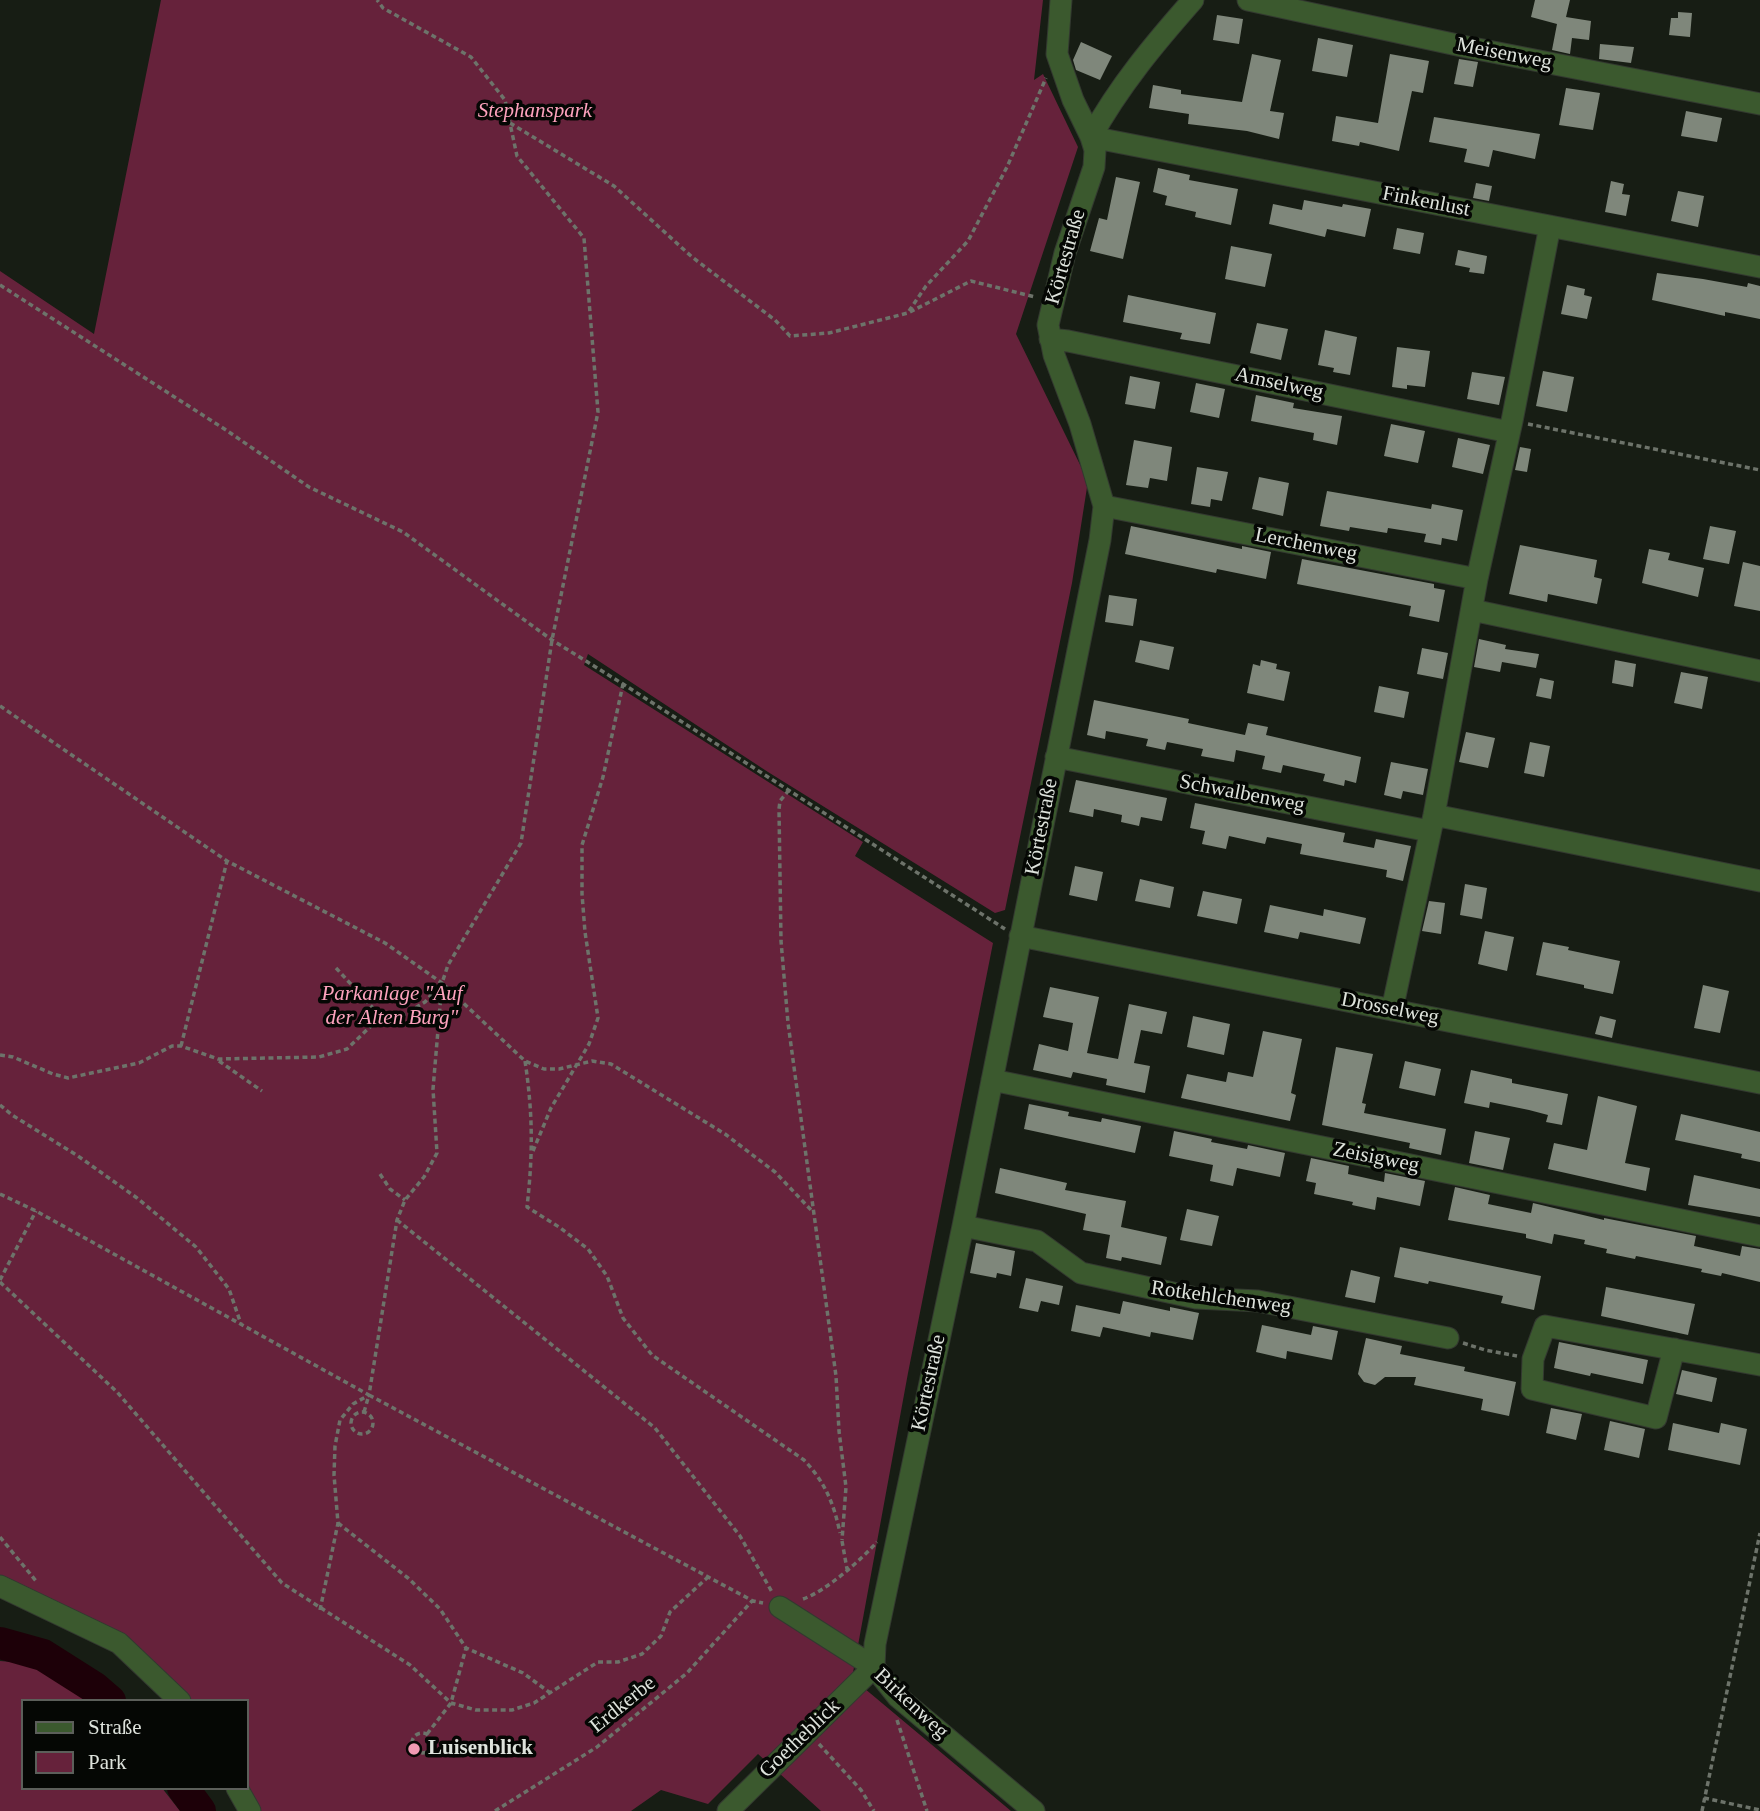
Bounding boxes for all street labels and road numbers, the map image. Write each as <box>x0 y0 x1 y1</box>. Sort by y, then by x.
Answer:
street label: Meisenweg <box>1454 32 1554 76</box>
street label: Finkenlust <box>1380 181 1472 223</box>
street label: Körtestraße <box>1040 206 1092 308</box>
street label: Amselweg <box>1232 362 1326 406</box>
street label: Lerchenweg <box>1253 523 1359 567</box>
street label: Schwalbenweg <box>1177 770 1307 818</box>
street label: Körtestraße <box>1020 777 1064 877</box>
street label: Drosselweg <box>1339 987 1441 1031</box>
street label: Zeisigweg <box>1331 1137 1421 1179</box>
street label: Rotkehlchenweg <box>1149 1276 1293 1320</box>
street label: Körtestraße <box>906 1332 952 1434</box>
street label: Birkenweg <box>869 1663 953 1745</box>
street label: Erdkerbe <box>585 1671 661 1739</box>
street label: Goetheblick <box>754 1694 846 1784</box>

